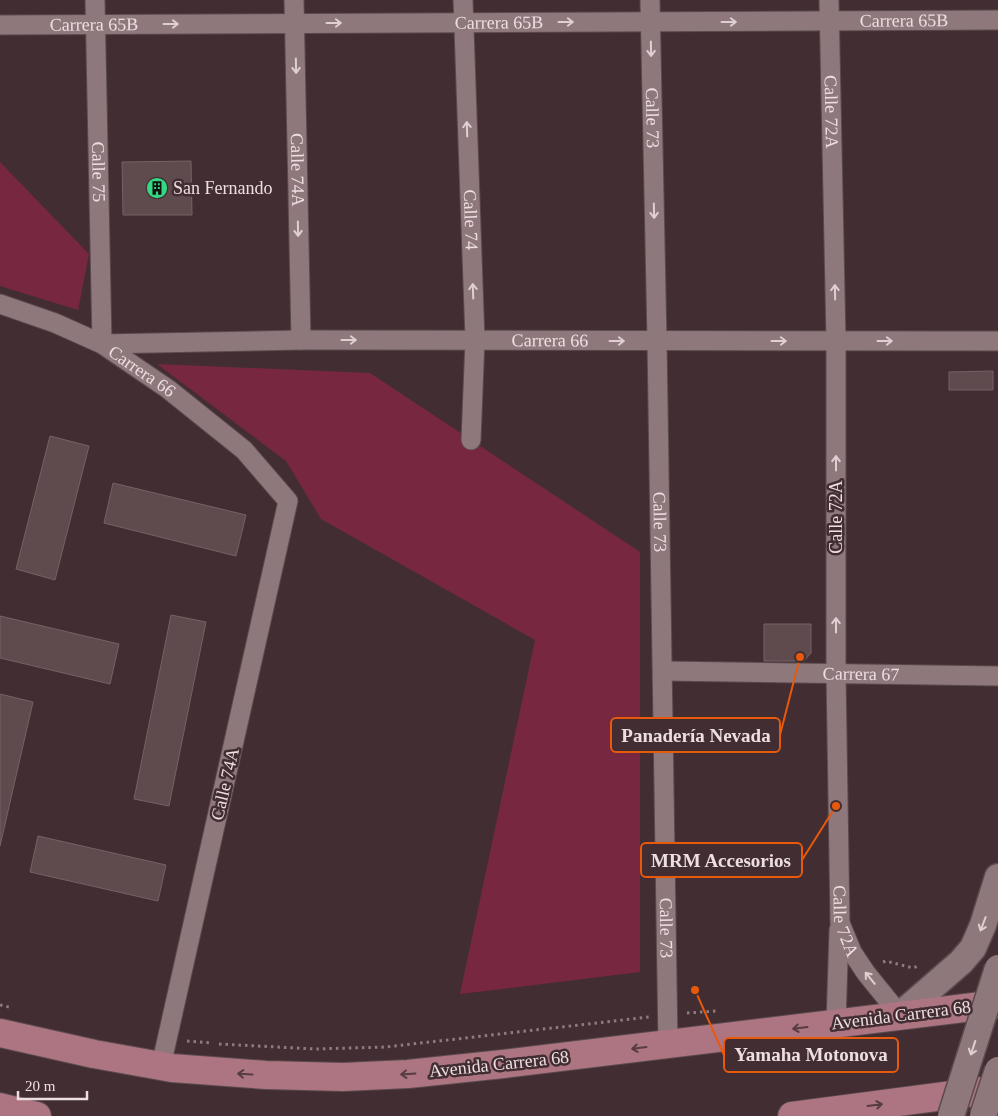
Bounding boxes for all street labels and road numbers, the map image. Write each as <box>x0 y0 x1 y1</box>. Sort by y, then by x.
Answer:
street label: Carrera 65B <box>860 10 948 31</box>
street label: Carrera 65B <box>455 12 543 33</box>
street label: Carrera 65B <box>50 14 138 35</box>
street label: Calle 72A <box>821 75 842 149</box>
street label: Calle 73 <box>642 88 663 148</box>
street label: Calle 74A <box>287 133 308 207</box>
street label: Calle 75 <box>88 141 109 202</box>
street label: Calle 74 <box>460 189 482 250</box>
street label: Carrera 66 <box>512 330 588 350</box>
street label: Carrera 66 <box>105 341 179 401</box>
street label: Calle 72A <box>826 480 846 554</box>
street label: Calle 73 <box>649 491 670 552</box>
street label: Carrera 67 <box>823 663 899 685</box>
street label: Calle 74A <box>207 746 243 822</box>
street label: Calle 72A <box>829 885 863 960</box>
street label: Calle 73 <box>656 897 677 958</box>
street label: Avenida Carrera 68 <box>830 997 972 1033</box>
street label: Avenida Carrera 68 <box>428 1047 570 1081</box>

